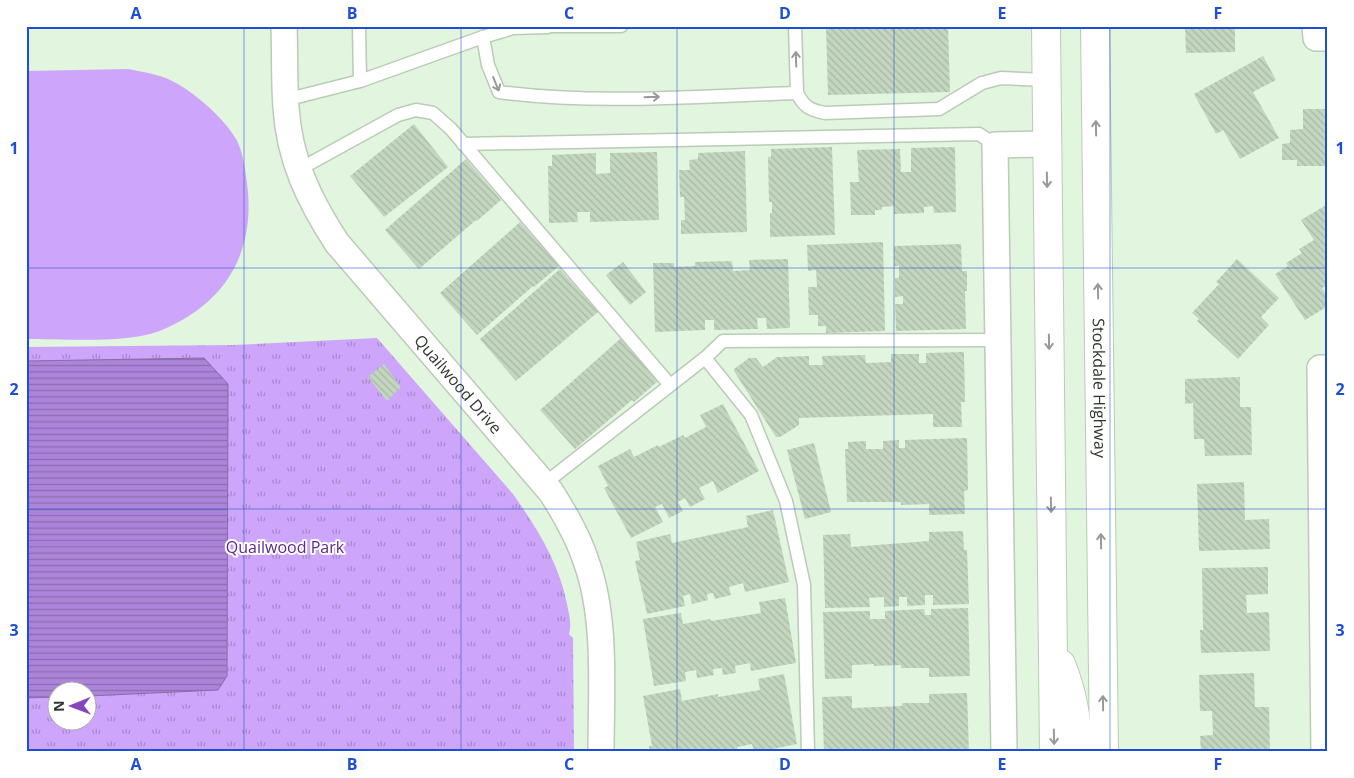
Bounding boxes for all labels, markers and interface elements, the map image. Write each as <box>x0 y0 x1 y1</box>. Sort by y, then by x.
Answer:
text: A <box>130 2 142 24</box>
text: B <box>347 2 357 24</box>
text: C <box>564 2 574 24</box>
text: D <box>779 2 791 24</box>
text: E <box>998 2 1007 24</box>
text: F <box>1214 2 1222 24</box>
one-way arrow <box>791 52 800 68</box>
one-way arrow <box>492 76 501 91</box>
one-way arrow <box>643 92 659 102</box>
one-way arrow <box>1091 120 1101 136</box>
text: 1 <box>9 137 19 159</box>
text: 1 <box>1335 137 1345 159</box>
one-way arrow <box>1042 172 1052 188</box>
one-way arrow <box>1093 283 1103 299</box>
street label: Stockdale Highway <box>1088 318 1111 459</box>
street label: Quailwood Drive <box>409 330 507 438</box>
one-way arrow <box>1044 334 1054 350</box>
text: 2 <box>9 378 19 400</box>
text: 2 <box>1335 378 1345 400</box>
one-way arrow <box>1046 496 1056 513</box>
one-way arrow <box>1096 533 1106 549</box>
park label: Quailwood Park <box>226 536 345 558</box>
text: 3 <box>9 619 19 641</box>
text: 3 <box>1335 619 1345 641</box>
north arrow <box>48 680 98 730</box>
one-way arrow <box>1099 695 1108 711</box>
text: N <box>49 700 68 712</box>
one-way arrow <box>1049 729 1059 745</box>
text: A <box>130 753 142 775</box>
text: B <box>347 753 357 775</box>
text: C <box>564 753 574 775</box>
text: D <box>779 753 791 775</box>
text: E <box>998 753 1007 775</box>
text: F <box>1214 753 1222 775</box>

